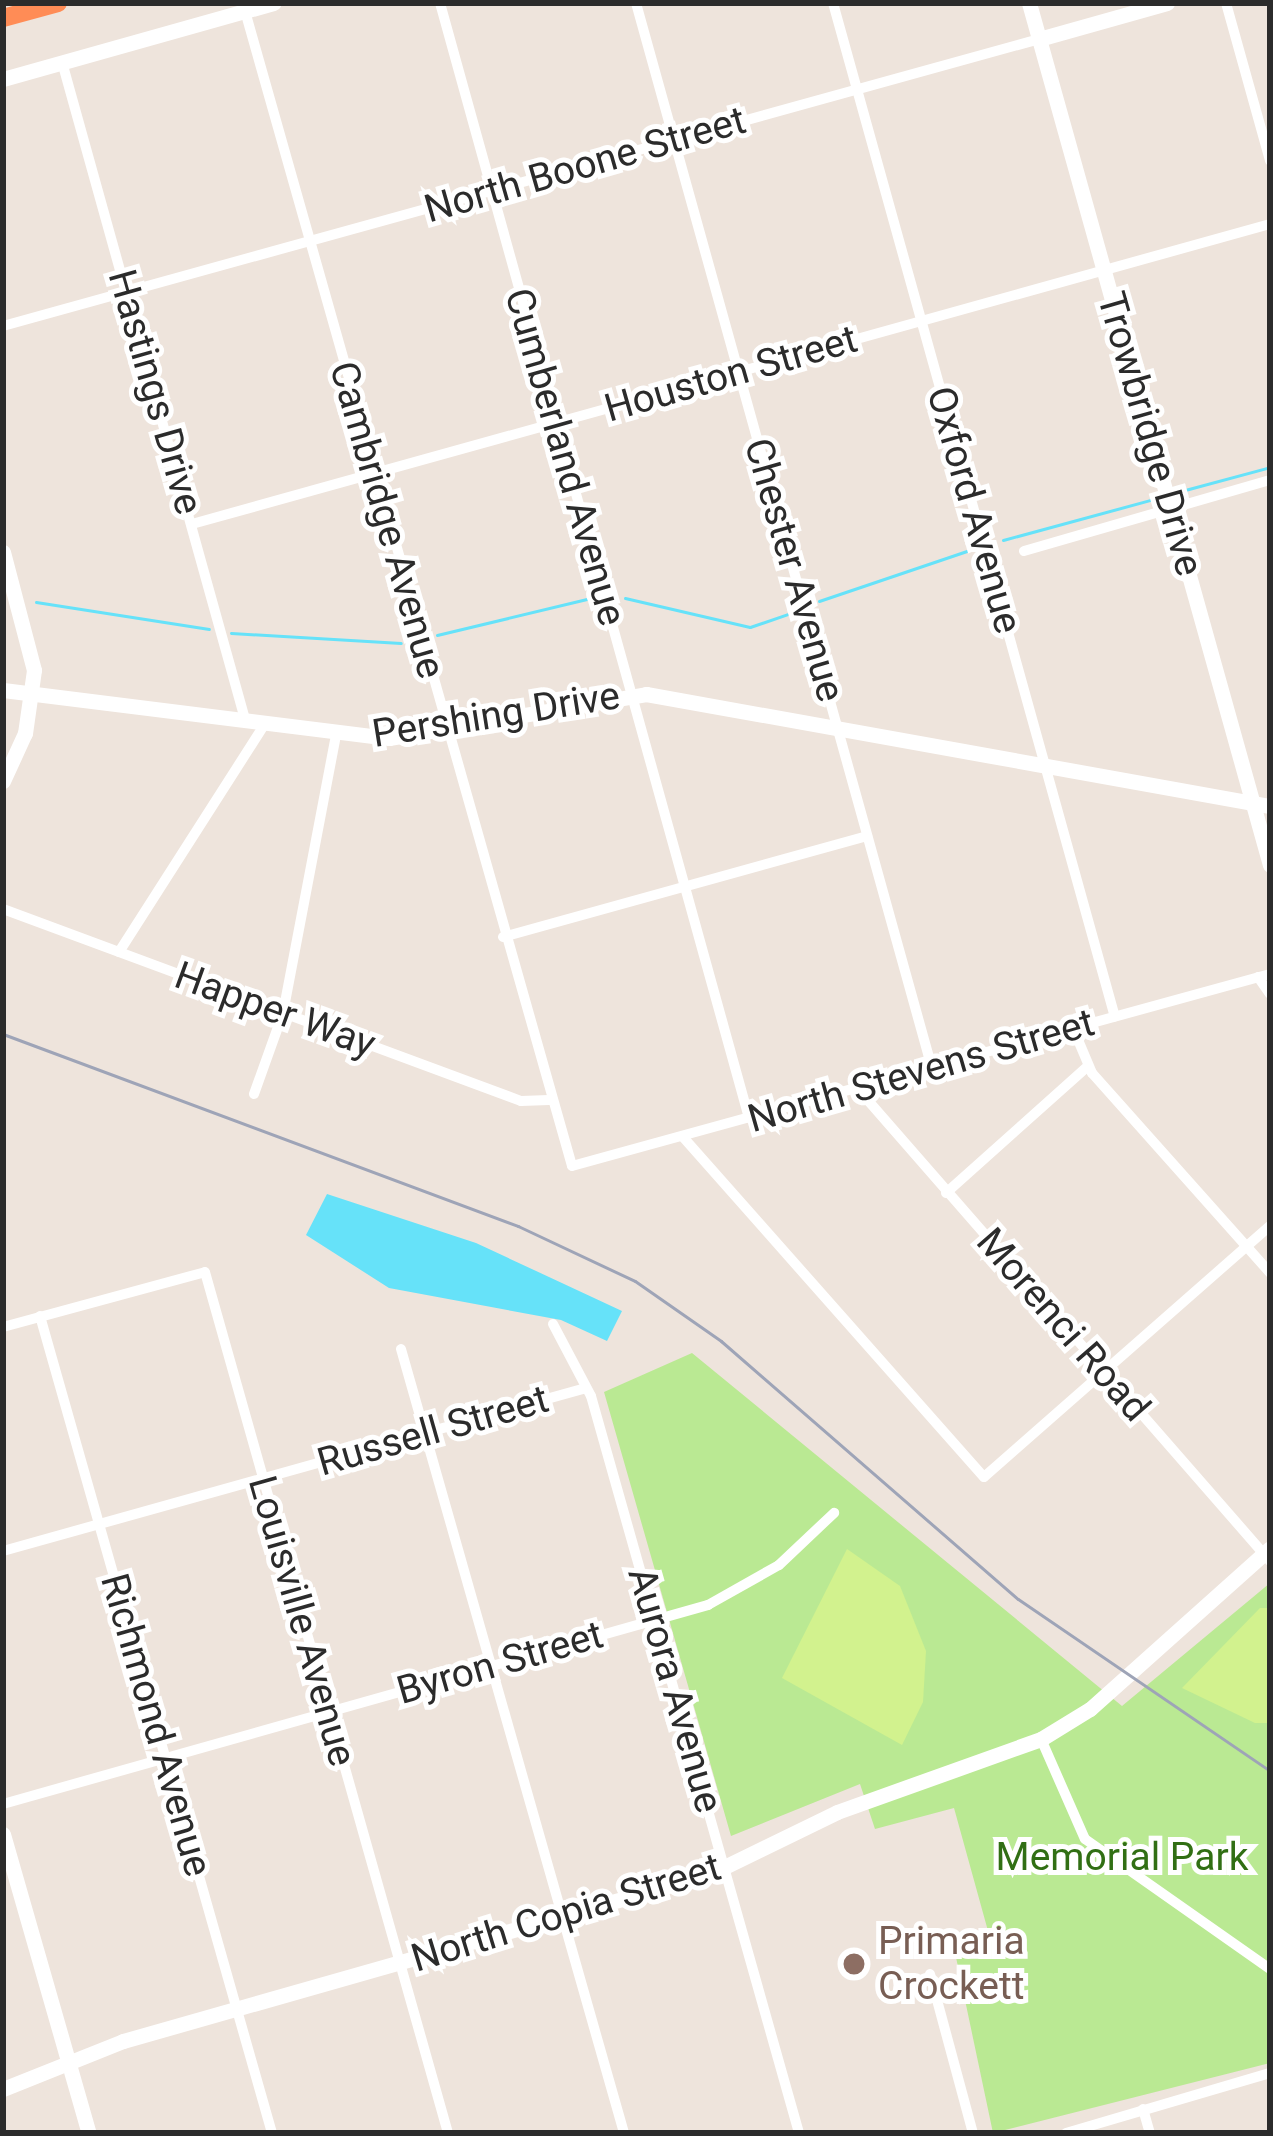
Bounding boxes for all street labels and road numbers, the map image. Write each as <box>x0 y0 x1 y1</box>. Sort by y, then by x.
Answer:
street label: North Boone Street <box>419 97 751 233</box>
street label: Hastings Drive <box>98 264 212 520</box>
street label: Cumberland Avenue <box>495 283 635 631</box>
street label: Trowbridge Drive <box>1087 287 1213 581</box>
street label: Houston Street <box>599 316 863 432</box>
street label: Cambridge Avenue <box>319 356 455 684</box>
street label: Oxford Avenue <box>916 381 1032 639</box>
street label: Chester Avenue <box>734 433 854 707</box>
street label: Pershing Drive <box>369 672 623 758</box>
street label: Happer Way <box>168 952 382 1068</box>
street label: North Stevens Street <box>742 999 1100 1143</box>
street label: Morenci Road <box>966 1219 1160 1431</box>
street label: Russell Street <box>312 1376 554 1486</box>
street label: Louisville Avenue <box>238 1471 366 1771</box>
street label: Aurora Avenue <box>618 1562 732 1818</box>
street label: Richmond Avenue <box>90 1568 222 1882</box>
street label: Byron Street <box>392 1611 608 1715</box>
street label: North Copia Street <box>406 1844 726 1982</box>

